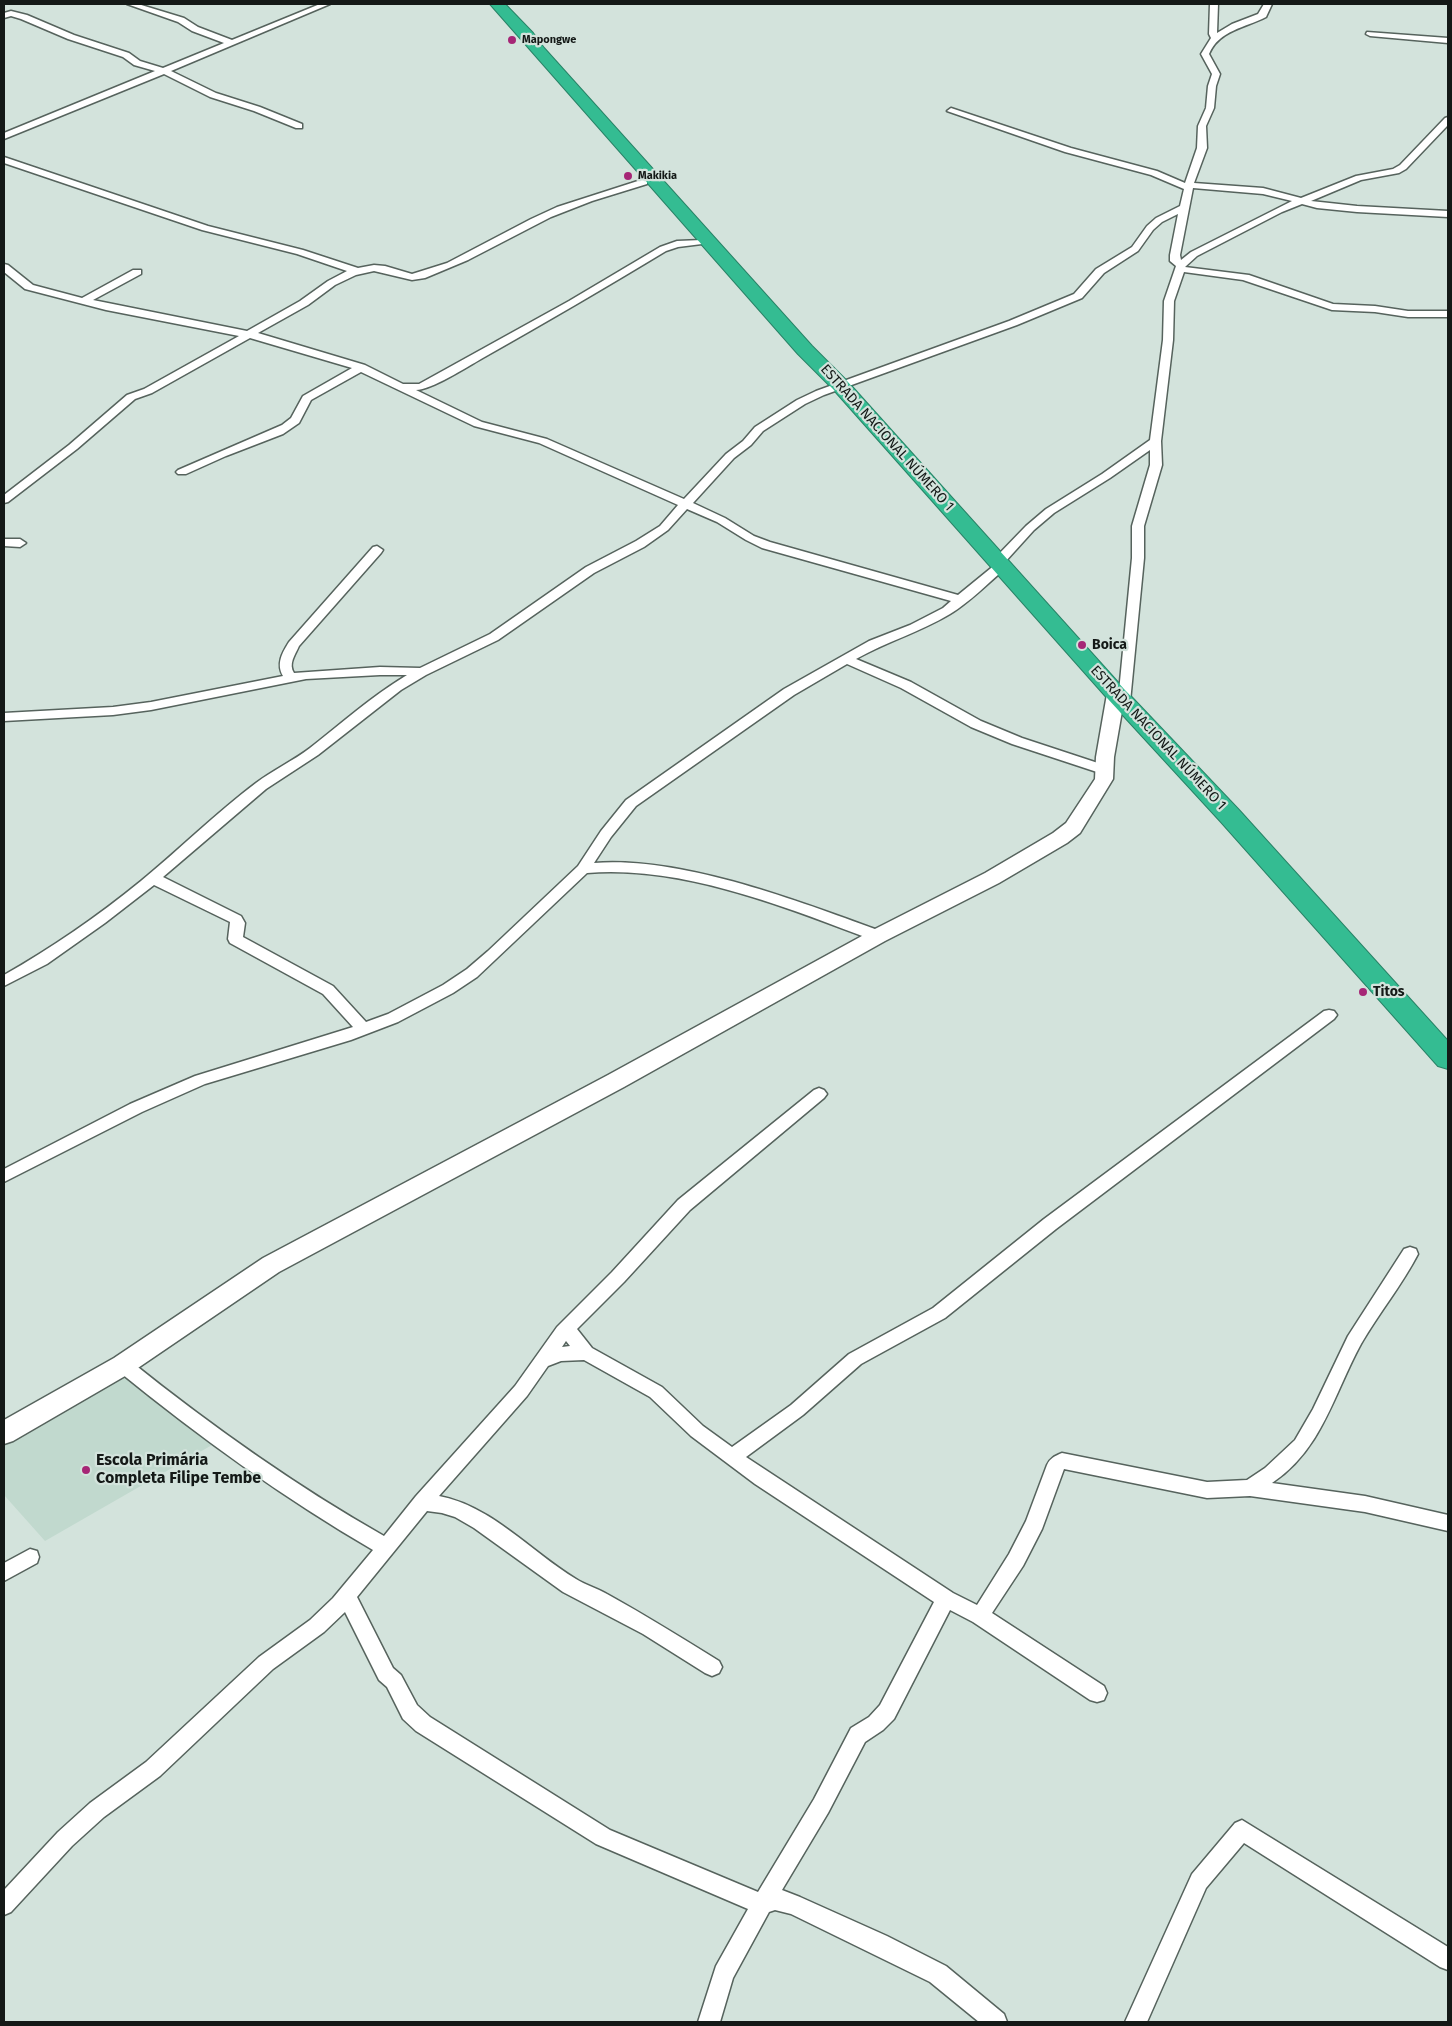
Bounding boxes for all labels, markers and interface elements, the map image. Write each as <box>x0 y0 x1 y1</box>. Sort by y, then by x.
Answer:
place label: Mapongwe <box>522 33 576 47</box>
marker: Mapongwe <box>506 34 518 46</box>
place label: Makikia <box>638 169 677 183</box>
marker: Makikia <box>622 170 634 182</box>
street label: ESTRADA NACIONAL NÚMERO 1 <box>817 361 957 515</box>
place label: Boica <box>1092 637 1127 653</box>
marker: Boica <box>1076 639 1088 651</box>
street label: ESTRADA NACIONAL NÚMERO 1 <box>1087 662 1229 814</box>
place label: Titos <box>1373 984 1405 1000</box>
marker: Titos <box>1357 986 1369 998</box>
place label: Escola Primária Completa Filipe Tembe <box>96 1451 261 1489</box>
marker: Escola Primária Completa Filipe Tembe <box>80 1464 92 1476</box>

